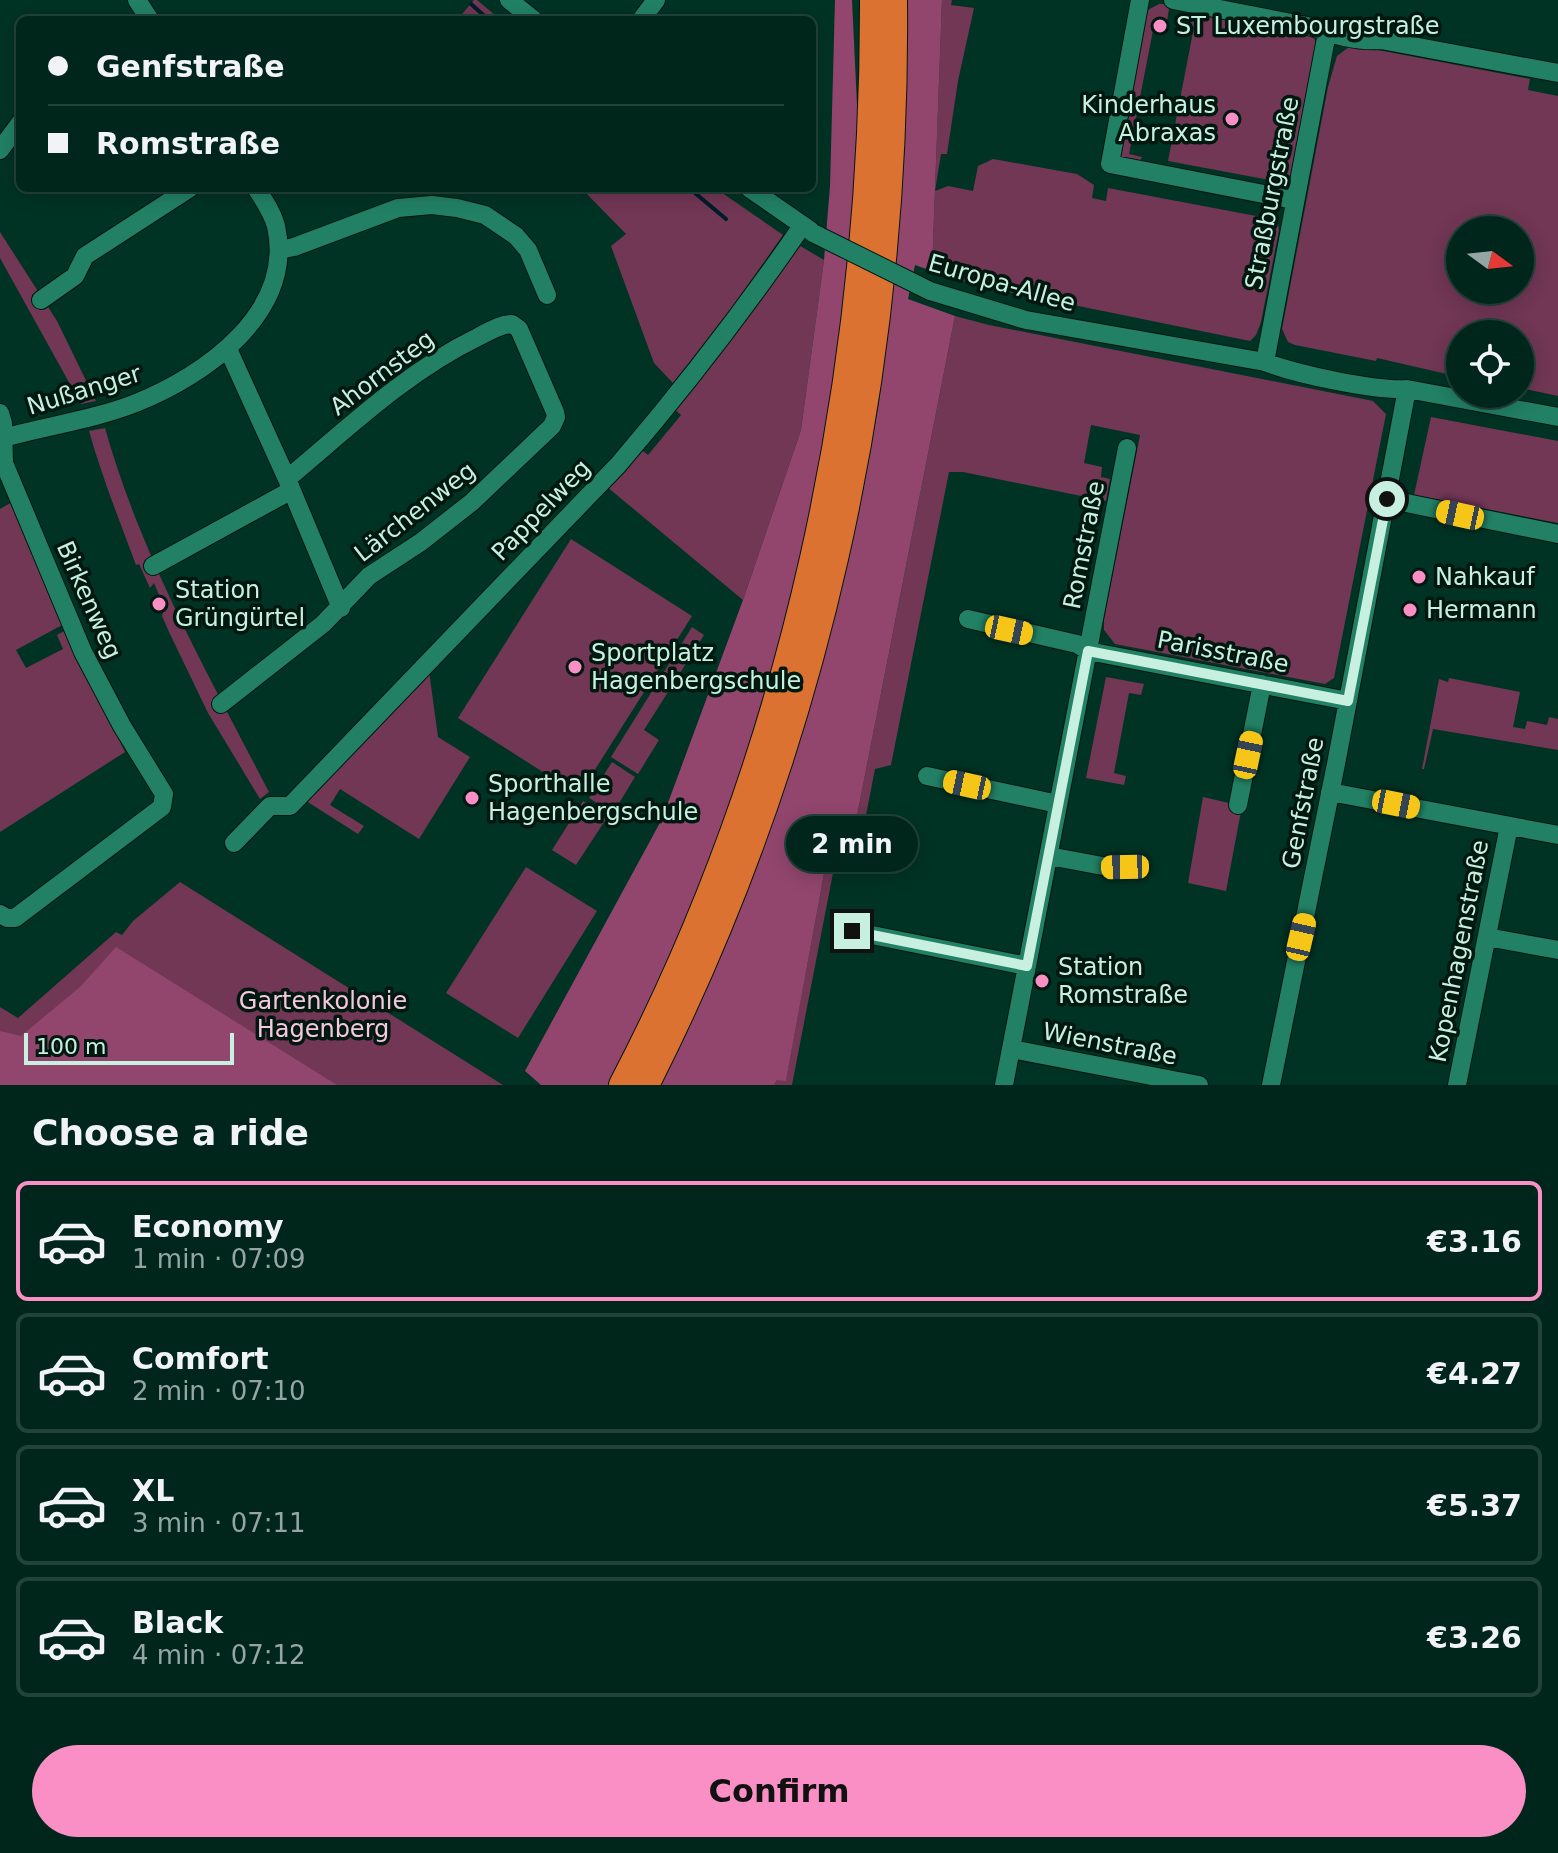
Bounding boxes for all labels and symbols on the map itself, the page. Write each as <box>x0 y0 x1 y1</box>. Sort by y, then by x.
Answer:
place label: ST Luxembourgstraße <box>1176 12 1439 40</box>
marker: ST Luxembourgstraße <box>1151 17 1169 35</box>
place label: Kinderhaus Abraxas <box>1081 91 1216 147</box>
street label: Straßburgstraße <box>1240 94 1304 292</box>
marker: Kinderhaus Abraxas <box>1223 110 1241 128</box>
north arrow <box>1446 216 1534 304</box>
street label: Europa-Allee <box>925 249 1079 317</box>
street label: Ahornsteg <box>325 325 439 421</box>
street label: Nußanger <box>23 359 145 421</box>
street label: Pappelweg <box>486 454 596 566</box>
street label: Lärchenweg <box>349 456 481 568</box>
street label: Romstraße <box>1058 479 1110 611</box>
route start <box>1369 481 1405 517</box>
car <box>1434 498 1486 532</box>
street label: Birkenweg <box>51 537 127 663</box>
place label: Nahkauf <box>1435 563 1535 591</box>
marker: Nahkauf <box>1410 568 1428 586</box>
place label: Station Grüngürtel <box>175 576 305 632</box>
marker: Station Grüngürtel <box>150 595 168 613</box>
place label: Hermann <box>1426 596 1537 624</box>
marker: Hermann <box>1401 601 1419 619</box>
car <box>983 613 1035 647</box>
street label: Parisstraße <box>1155 626 1291 678</box>
place label: Sportplatz Hagenbergschule <box>591 639 801 695</box>
marker: Sportplatz Hagenbergschule <box>566 658 584 676</box>
car <box>1231 729 1265 781</box>
street label: Genfstraße <box>1277 735 1329 871</box>
car <box>941 768 993 802</box>
place label: Sporthalle Hagenbergschule <box>488 770 698 826</box>
car <box>1370 788 1422 820</box>
marker: Sporthalle Hagenbergschule <box>463 789 481 807</box>
callout: 2 min <box>786 815 918 871</box>
street label: Kopenhagenstraße <box>1424 837 1494 1065</box>
car <box>1101 855 1149 879</box>
car <box>1284 911 1318 963</box>
route end <box>834 913 870 949</box>
place label: Station Romstraße <box>1058 953 1188 1009</box>
marker: Station Romstraße <box>1033 972 1051 990</box>
park label: Gartenkolonie Hagenberg <box>239 987 407 1043</box>
street label: Wienstraße <box>1040 1017 1180 1071</box>
scale bar <box>24 1029 234 1065</box>

